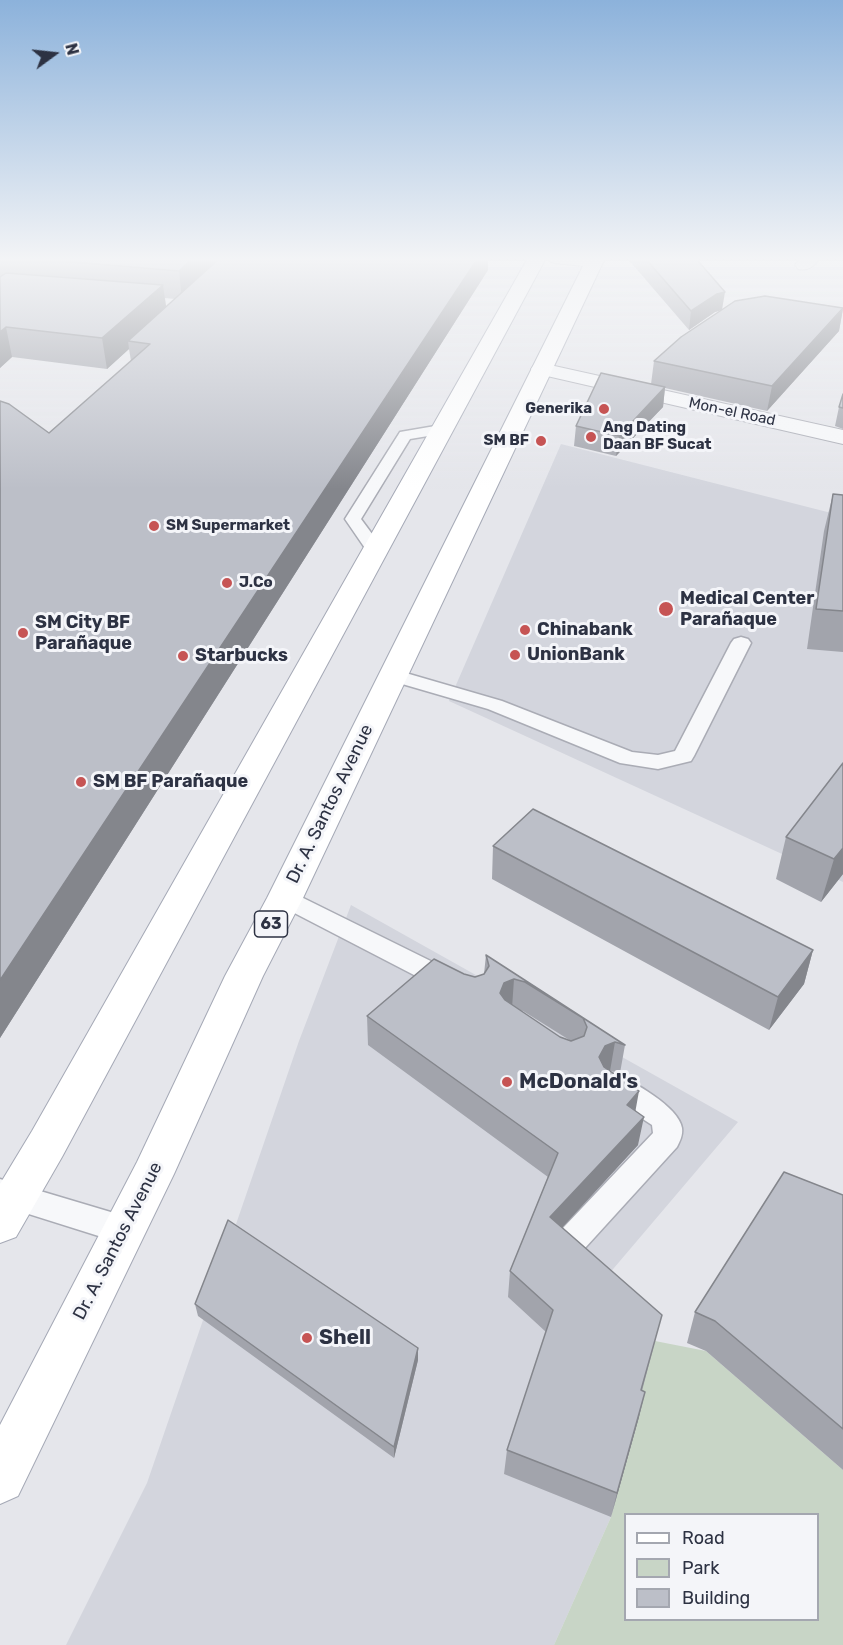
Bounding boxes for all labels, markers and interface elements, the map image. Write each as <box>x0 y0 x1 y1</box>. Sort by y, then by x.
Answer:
north arrow <box>24 24 84 84</box>
text: N <box>61 41 83 57</box>
street label: Mon-el Road <box>687 394 777 430</box>
place label: Generika <box>525 400 592 418</box>
marker: Generika <box>597 402 611 416</box>
place label: Ang Dating Daan BF Sucat <box>603 419 712 454</box>
marker: Ang Dating Daan BF Sucat <box>584 430 598 444</box>
place label: SM BF <box>484 432 529 450</box>
marker: SM BF <box>534 434 548 448</box>
place label: SM Supermarket <box>166 517 290 535</box>
marker: SM Supermarket <box>147 519 161 533</box>
place label: J.Co <box>239 574 273 592</box>
marker: J.Co <box>220 576 234 590</box>
place label: Medical Center Parañaque <box>680 588 814 630</box>
marker: Medical Center Parañaque <box>657 600 675 618</box>
place label: SM City BF Parañaque <box>35 612 132 654</box>
place label: Chinabank <box>537 619 633 641</box>
marker: Chinabank <box>518 623 532 637</box>
marker: SM City BF Parañaque <box>16 626 30 640</box>
place label: UnionBank <box>527 644 625 666</box>
place label: Starbucks <box>195 645 288 667</box>
marker: UnionBank <box>508 648 522 662</box>
marker: Starbucks <box>176 649 190 663</box>
street label: Dr. A. Santos Avenue <box>282 721 378 887</box>
place label: SM BF Parañaque <box>93 771 248 793</box>
marker: SM BF Parañaque <box>74 775 88 789</box>
road number: 63 <box>254 911 288 937</box>
place label: McDonald's <box>519 1069 638 1095</box>
marker: McDonald's <box>500 1075 514 1089</box>
street label: Dr. A. Santos Avenue <box>69 1159 167 1323</box>
place label: Shell <box>319 1325 371 1351</box>
marker: Shell <box>300 1331 314 1345</box>
legend <box>624 1513 819 1621</box>
text: Road <box>682 1527 725 1549</box>
text: Park <box>682 1557 719 1579</box>
text: Building <box>682 1587 750 1609</box>

